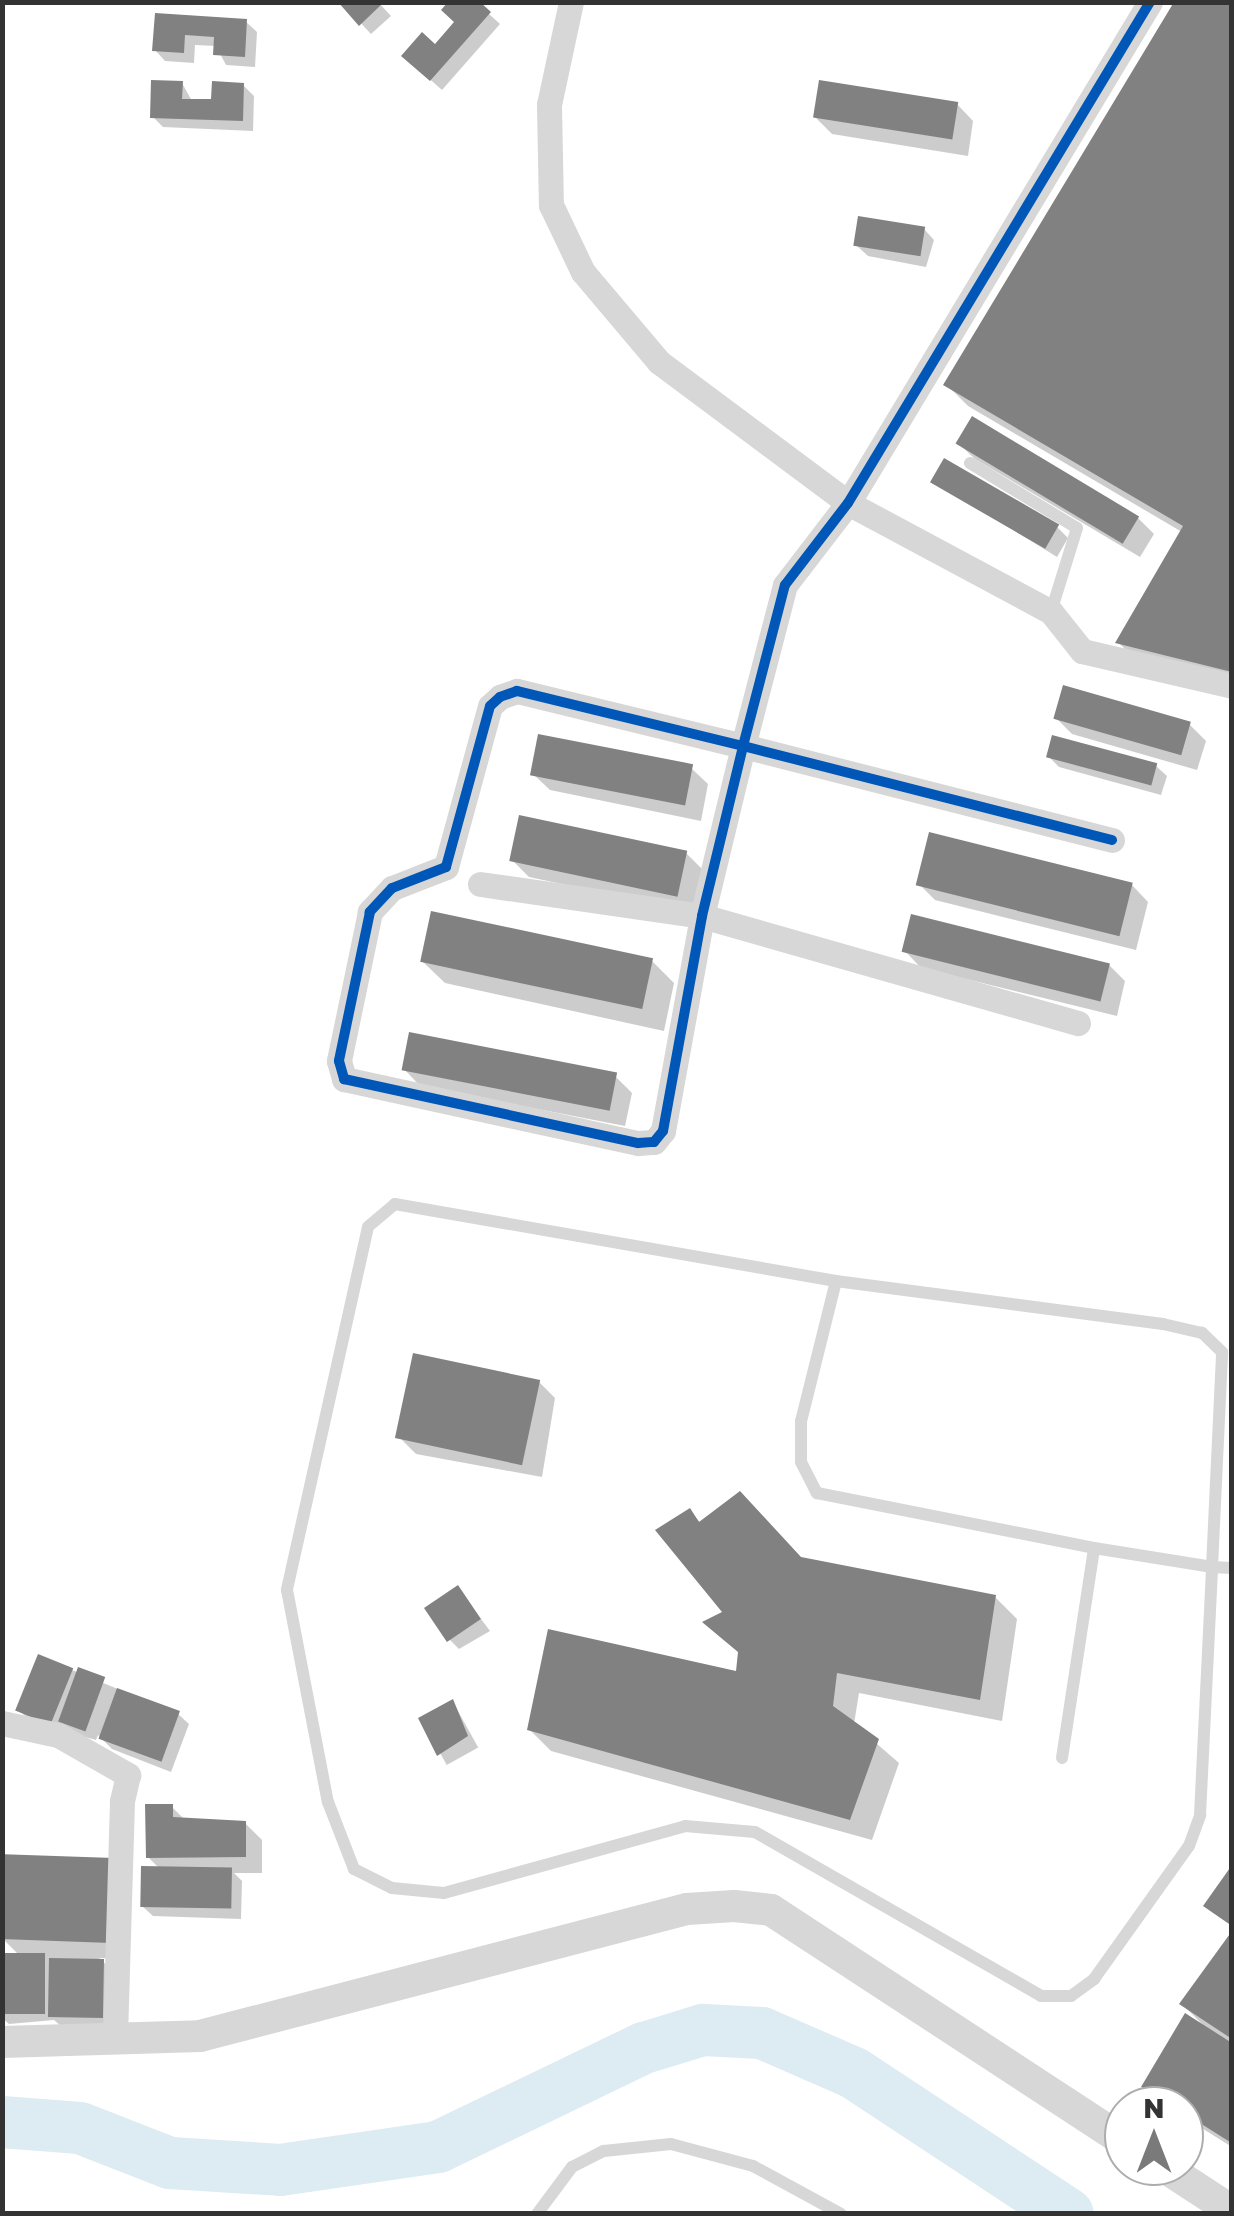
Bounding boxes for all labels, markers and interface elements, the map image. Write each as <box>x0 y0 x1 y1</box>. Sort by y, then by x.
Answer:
north arrow <box>1104 2086 1204 2186</box>
text: N <box>1143 2091 1165 2124</box>

